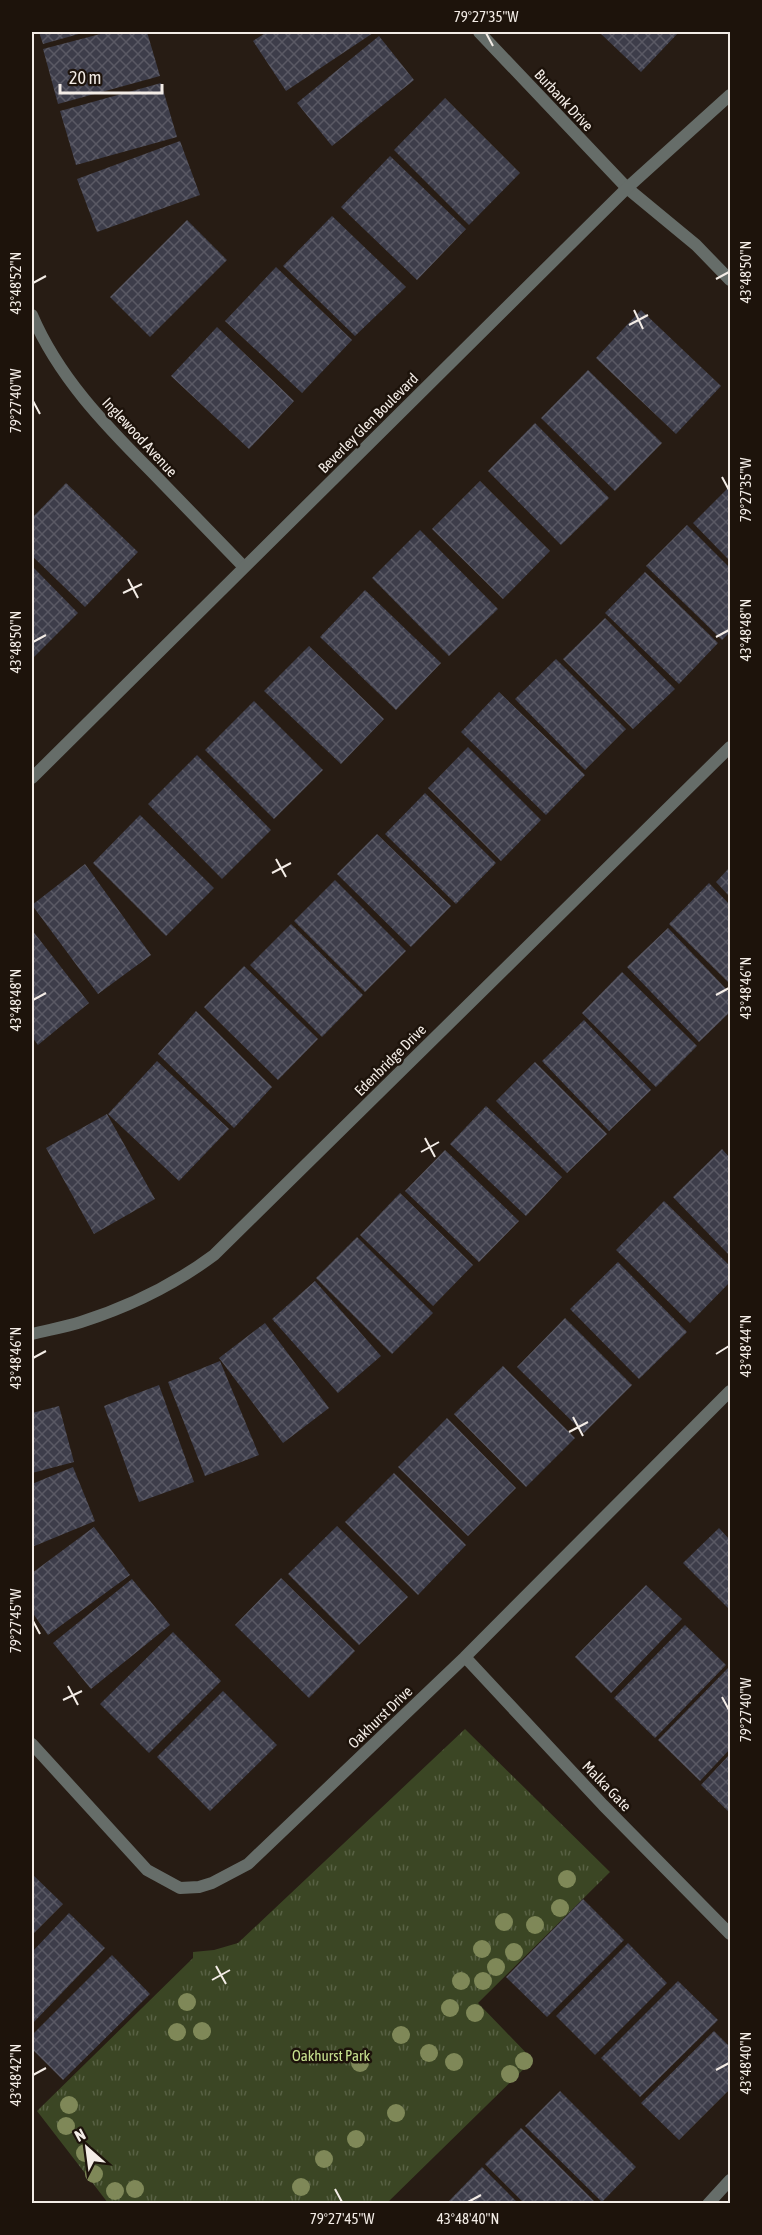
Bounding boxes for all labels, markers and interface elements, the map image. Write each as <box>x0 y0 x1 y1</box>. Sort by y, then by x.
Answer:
text: 79°27'35"W <box>454 8 518 25</box>
scale bar <box>60 57 162 95</box>
street label: Burbank Drive <box>531 66 597 134</box>
text: 20 m <box>69 67 101 88</box>
text: 43°48'50"N <box>737 241 754 303</box>
text: 43°48'52"N <box>7 252 24 314</box>
text: 79°27'40"W <box>7 369 24 433</box>
street label: Beverley Glen Boulevard <box>315 370 421 476</box>
street label: Inglewood Avenue <box>99 394 181 480</box>
text: 79°27'35"W <box>737 458 754 522</box>
text: 43°48'48"N <box>737 599 754 661</box>
text: 43°48'50"N <box>7 611 24 673</box>
text: 43°48'46"N <box>737 957 754 1019</box>
text: 43°48'48"N <box>7 969 24 1031</box>
street label: Edenbridge Drive <box>351 1021 429 1099</box>
text: 43°48'44"N <box>737 1315 754 1377</box>
text: 43°48'46"N <box>7 1327 24 1389</box>
text: 79°27'45"W <box>7 1589 24 1653</box>
text: 79°27'40"W <box>737 1678 754 1742</box>
street label: Oakhurst Drive <box>345 1682 416 1752</box>
street label: Malka Gate <box>579 1758 635 1815</box>
text: 43°48'40"N <box>737 2032 754 2094</box>
text: 43°48'42"N <box>7 2044 24 2106</box>
park label: Oakhurst Park <box>292 2047 370 2064</box>
north arrow <box>57 2118 117 2178</box>
text: N <box>72 2125 88 2145</box>
text: 79°27'45"W <box>310 2210 374 2227</box>
text: 43°48'40"N <box>437 2210 499 2227</box>

